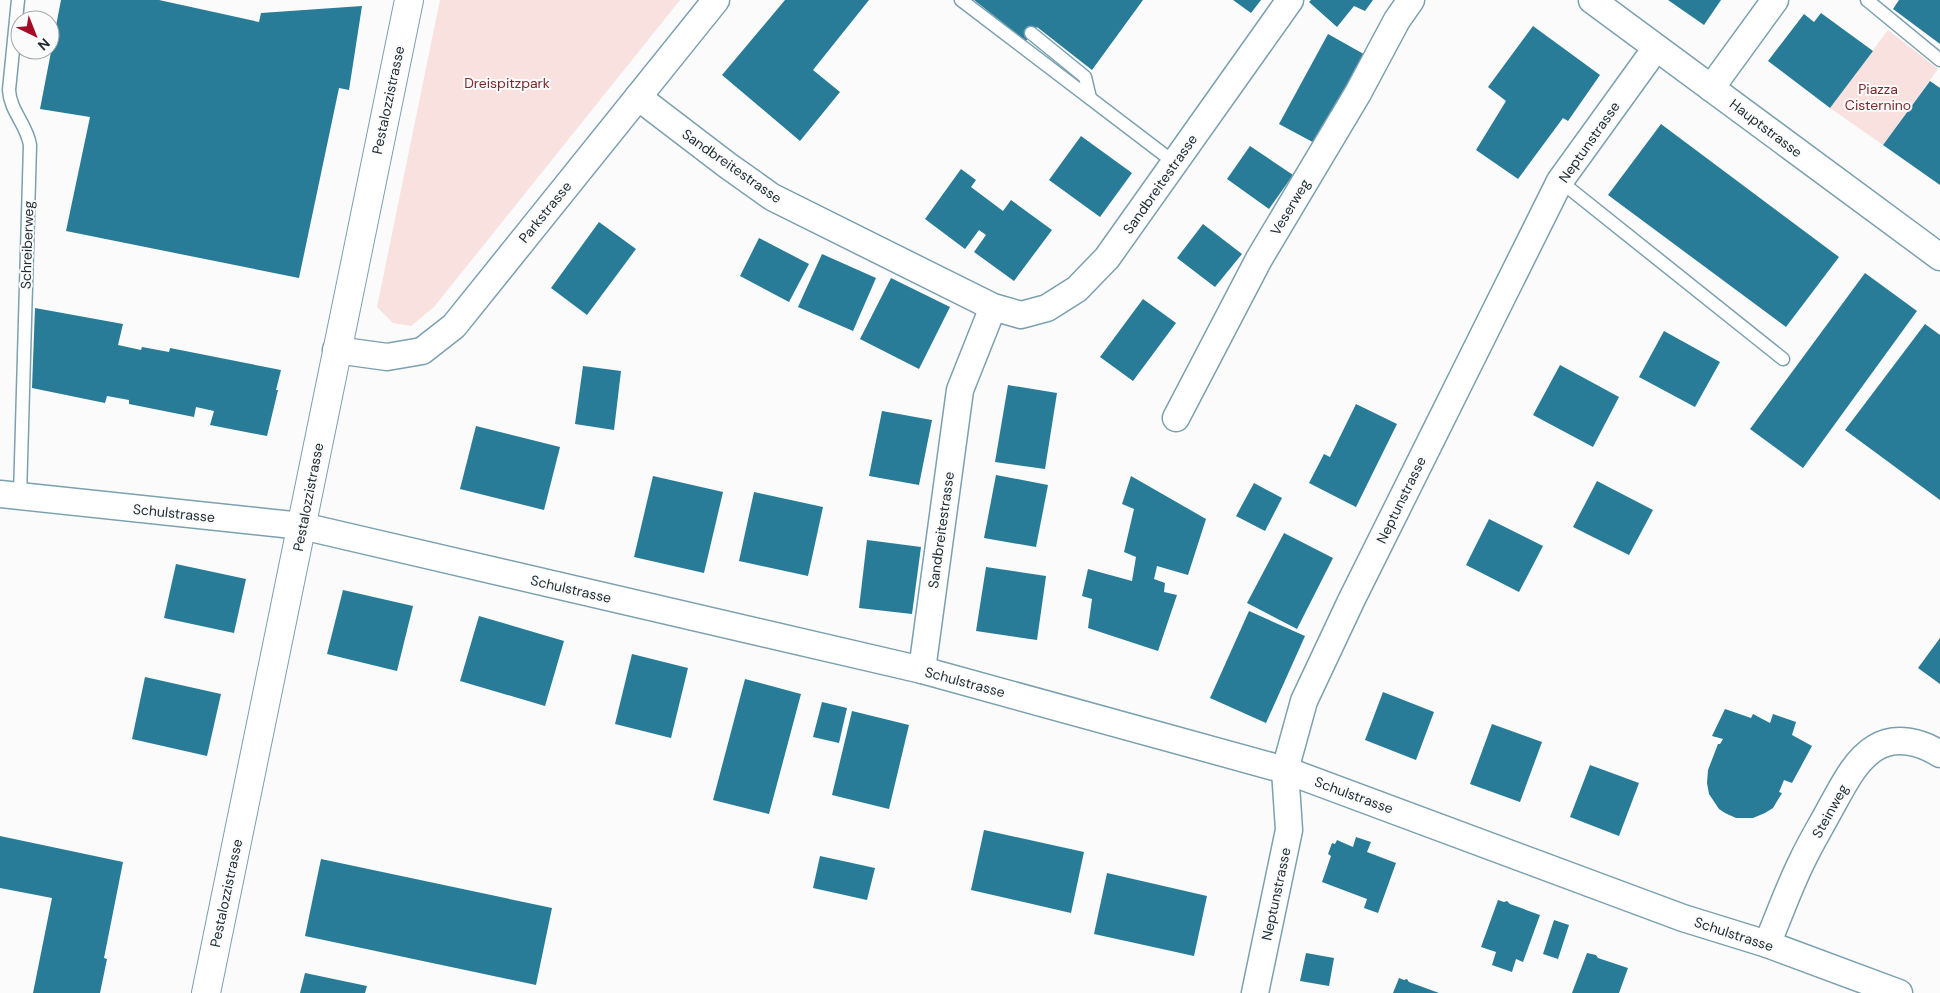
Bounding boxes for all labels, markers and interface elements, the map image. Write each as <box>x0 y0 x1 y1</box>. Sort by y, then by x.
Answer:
north arrow <box>10 10 60 60</box>
text: N <box>34 34 54 55</box>
street label: Pestalozzistrasse <box>368 44 408 156</box>
park label: Dreispitzpark <box>464 74 550 92</box>
park label: Piazza Cisternino <box>1845 80 1911 114</box>
street label: Hauptstrasse <box>1726 95 1806 161</box>
street label: Neptunstrasse <box>1554 98 1624 186</box>
street label: Sandbreitestrasse <box>679 125 785 207</box>
street label: Sandbreitestrasse <box>1119 131 1201 237</box>
street label: Veserweg <box>1266 175 1314 239</box>
street label: Parkstrasse <box>515 177 575 247</box>
street label: Schreiberweg <box>16 200 38 290</box>
street label: Pestalozzistrasse <box>289 441 327 553</box>
street label: Neptunstrasse <box>1372 453 1430 546</box>
street label: Sandbreitestrasse <box>924 470 958 590</box>
street label: Schulstrasse <box>132 500 216 526</box>
street label: Schulstrasse <box>529 571 613 607</box>
street label: Schulstrasse <box>923 663 1007 701</box>
street label: Schulstrasse <box>1312 772 1396 818</box>
street label: Steinweg <box>1808 781 1852 841</box>
street label: Pestalozzistrasse <box>206 837 246 949</box>
street label: Neptunstrasse <box>1257 846 1295 942</box>
street label: Schulstrasse <box>1692 913 1776 955</box>

